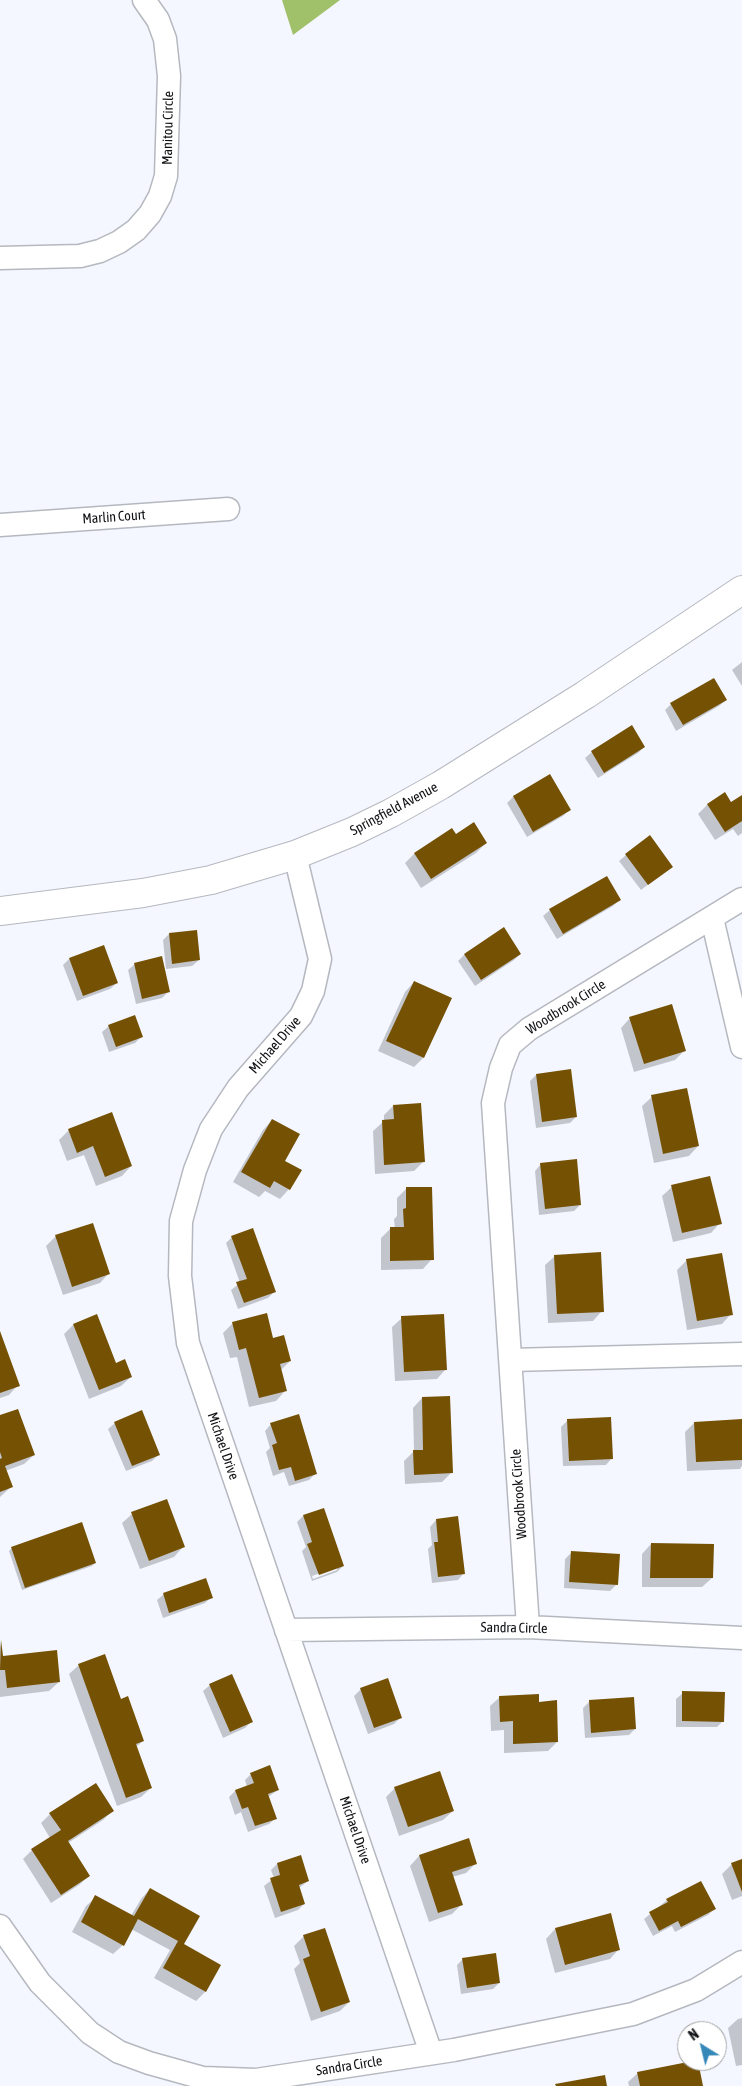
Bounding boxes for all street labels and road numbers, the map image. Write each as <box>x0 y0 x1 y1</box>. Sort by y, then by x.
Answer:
street label: Manitou Circle <box>159 91 177 165</box>
street label: Marlin Court <box>82 506 146 528</box>
street label: Springfield Avenue <box>347 779 441 839</box>
street label: Woodbrook Circle <box>523 976 609 1038</box>
street label: Michael Drive <box>246 1013 304 1077</box>
street label: Michael Drive <box>204 1410 242 1482</box>
street label: Woodbrook Circle <box>507 1448 531 1540</box>
street label: Sandra Circle <box>480 1619 548 1637</box>
street label: Michael Drive <box>336 1794 374 1866</box>
street label: Sandra Circle <box>315 2052 383 2080</box>

